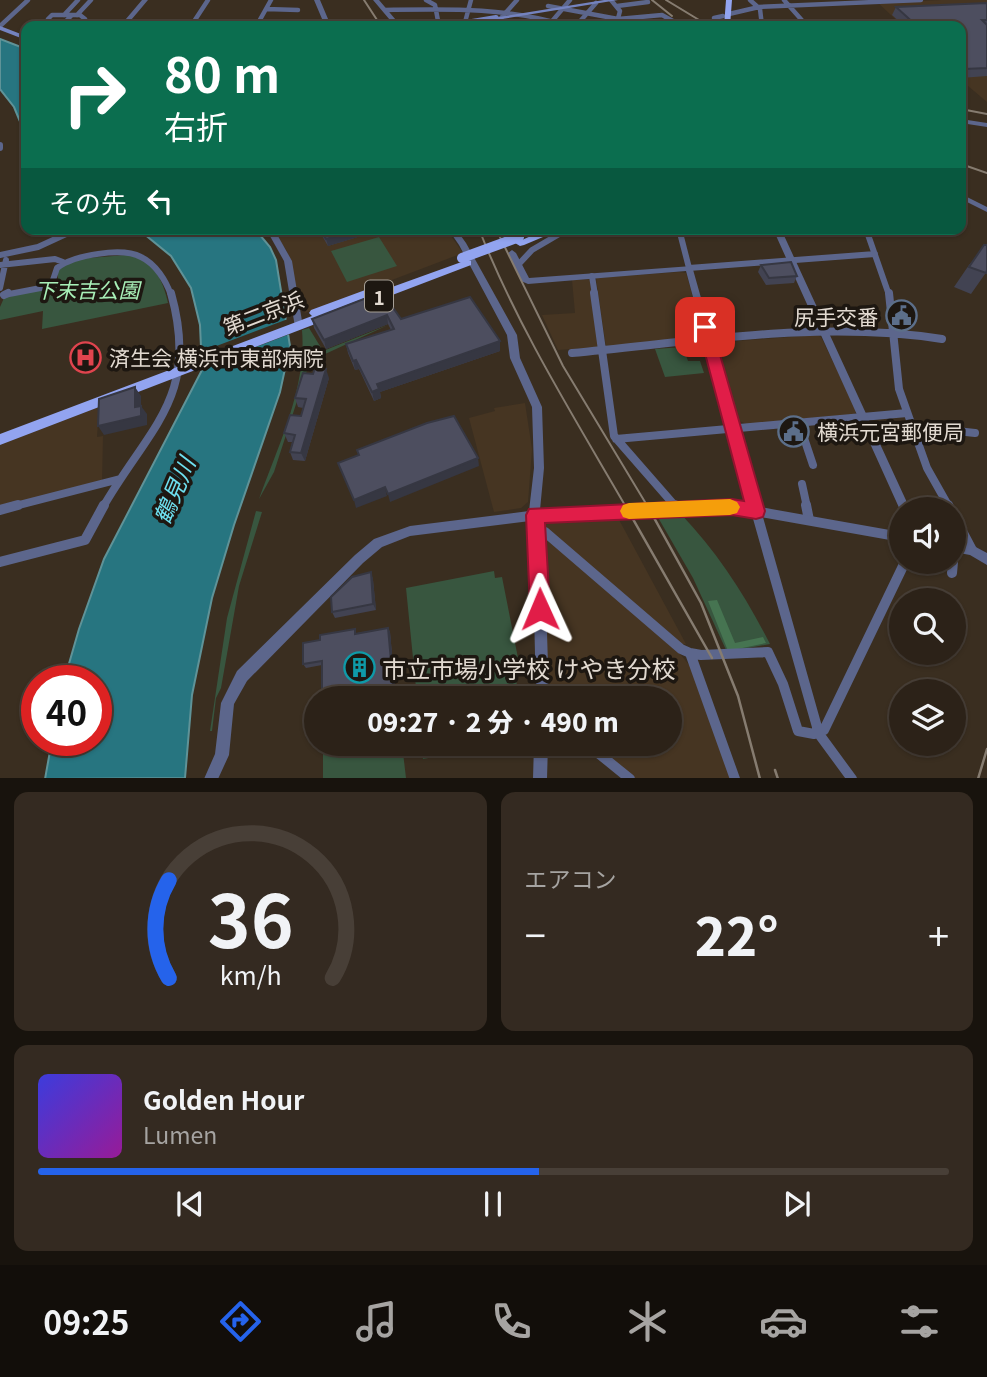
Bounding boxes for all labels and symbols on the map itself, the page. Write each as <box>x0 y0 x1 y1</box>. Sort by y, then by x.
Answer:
park label: 下末吉公園 <box>35 274 142 304</box>
road number: 1 <box>365 280 393 312</box>
street label: 第二京浜 <box>218 283 308 341</box>
pin <box>675 297 735 357</box>
public building icon: 尻手交番 <box>884 299 918 333</box>
place label: 尻手交番 <box>794 301 878 331</box>
hospital icon: 済生会 横浜市東部病院 <box>69 340 103 374</box>
place label: 済生会 横浜市東部病院 <box>109 342 324 372</box>
public building icon: 横浜元宮郵便局 <box>777 414 811 448</box>
place label: 横浜元宮郵便局 <box>817 416 964 446</box>
water label: 鶴見川 <box>144 449 203 528</box>
position arrow <box>503 572 577 646</box>
building icon: 市立市場小学校 けやき分校 <box>342 650 376 684</box>
place label: 市立市場小学校 けやき分校 <box>382 650 675 685</box>
speed limit sign: 40 <box>21 665 112 756</box>

